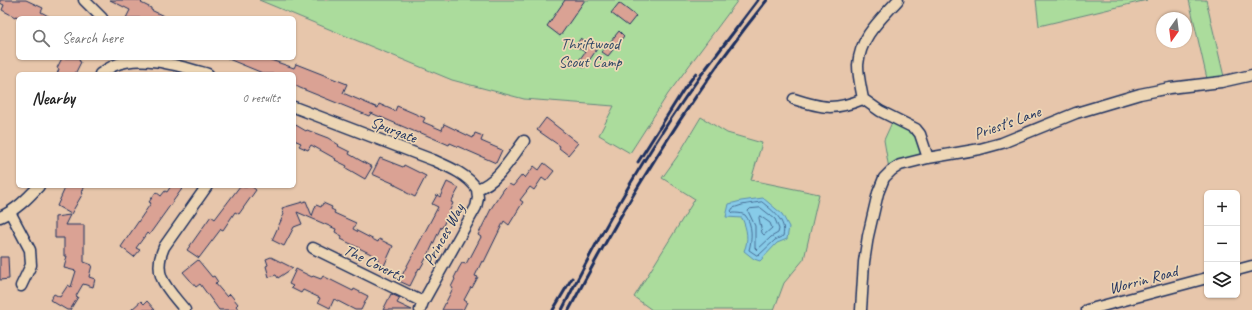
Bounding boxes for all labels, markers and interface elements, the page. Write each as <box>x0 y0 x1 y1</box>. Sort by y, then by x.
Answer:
north arrow <box>1156 12 1192 48</box>
search box <box>16 16 296 60</box>
icon: search <box>30 27 52 49</box>
text: Search here <box>62 29 123 48</box>
park label: Thriftwood Scout Camp <box>558 34 623 72</box>
text: Nearby <box>32 88 75 109</box>
text: 0 results <box>242 90 280 106</box>
street label: Priest's Lane <box>971 101 1045 144</box>
street label: Spurgate <box>368 112 421 149</box>
map controls <box>1204 190 1240 298</box>
button: + <box>1204 190 1240 226</box>
street label: Princes Way <box>419 199 470 269</box>
button: − <box>1204 226 1240 262</box>
street label: The Coverts <box>340 240 408 287</box>
street label: Worrin Road <box>1107 261 1182 299</box>
button: layers <box>1204 262 1240 298</box>

